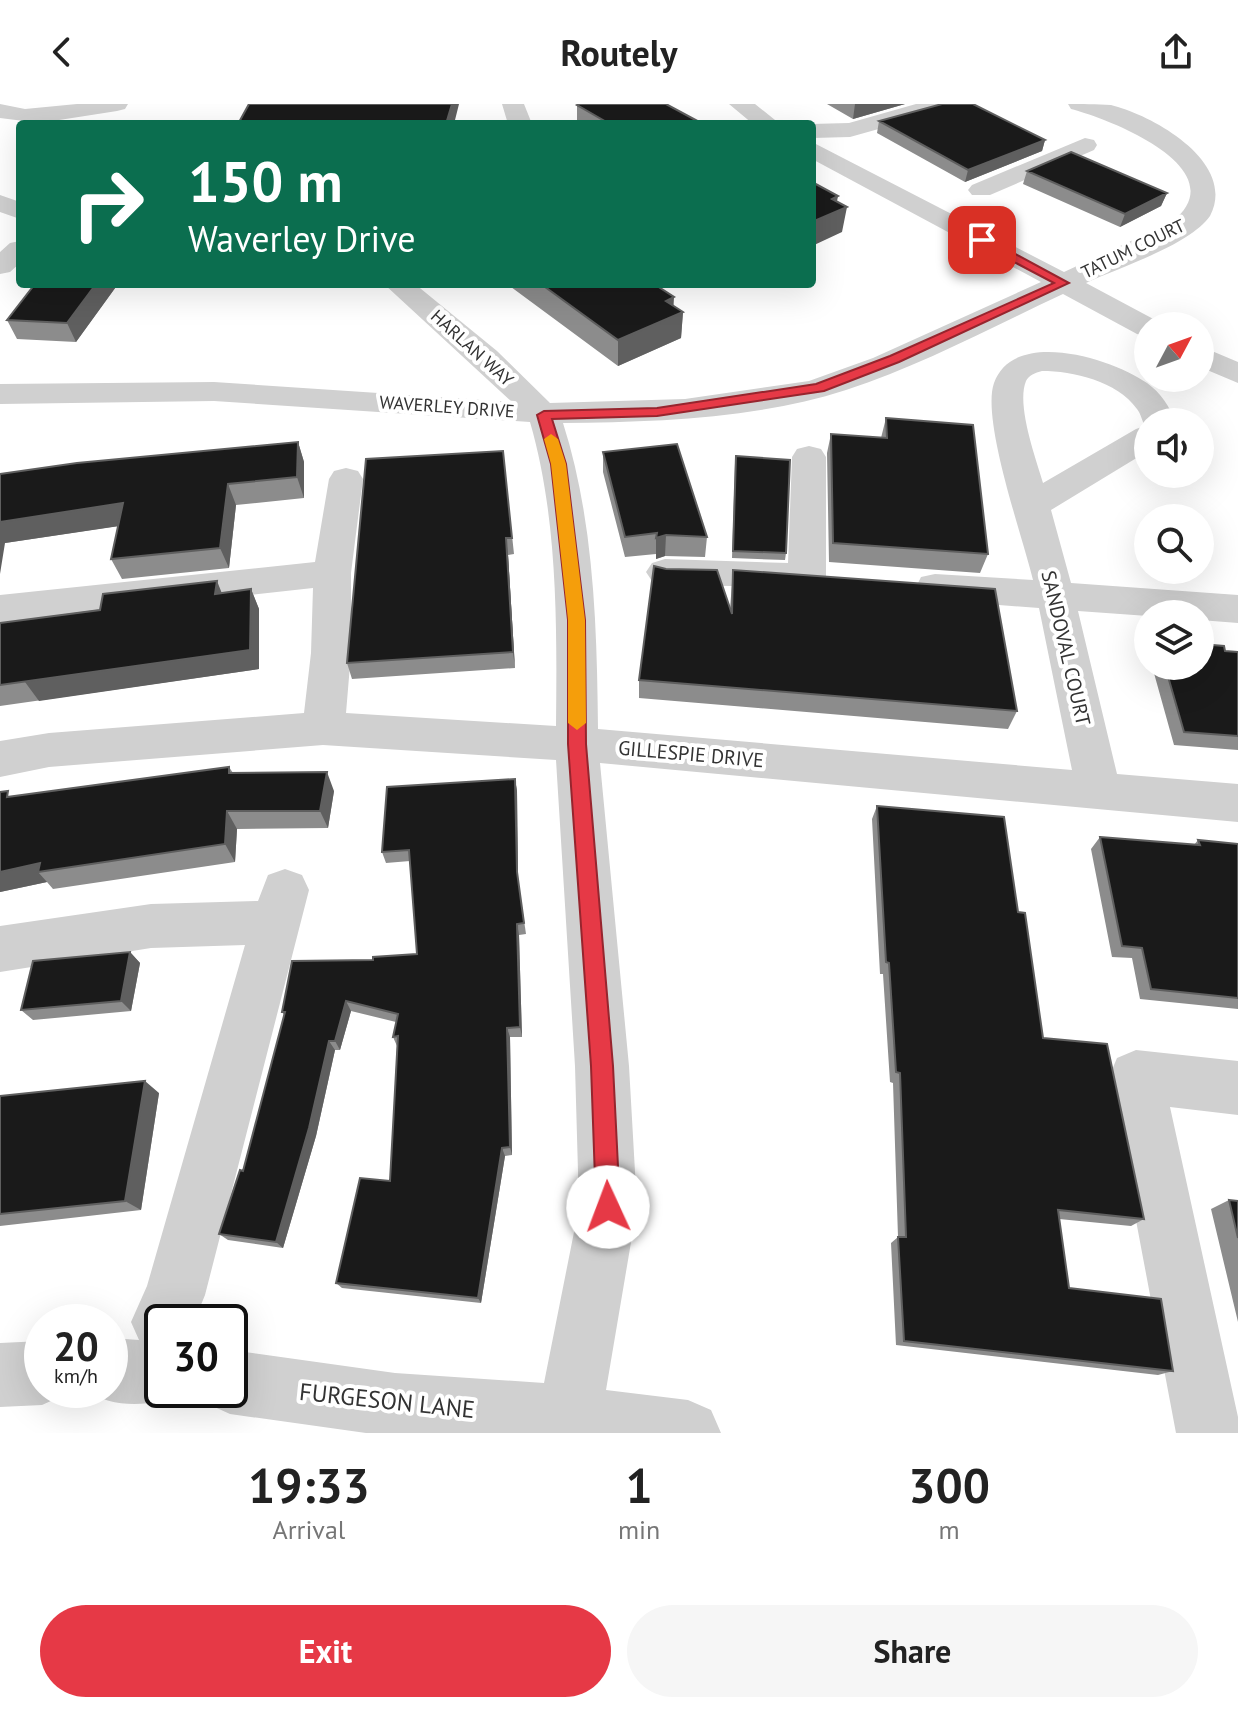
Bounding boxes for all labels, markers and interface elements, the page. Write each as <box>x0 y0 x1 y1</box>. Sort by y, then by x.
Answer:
text: Routely <box>560 29 678 76</box>
icon: back <box>40 30 84 74</box>
icon: share <box>1154 30 1198 74</box>
text: 150 m <box>188 145 343 217</box>
icon: right <box>56 152 160 256</box>
pin <box>948 206 1016 274</box>
street label: TATUM COURT <box>1077 214 1188 284</box>
text: Waverley Drive <box>188 215 415 262</box>
icon: arrive <box>960 218 1004 262</box>
street label: HARLAN WAY <box>426 304 519 391</box>
north arrow <box>1134 312 1214 392</box>
map controls <box>1134 312 1214 680</box>
street label: WAVERLEY DRIVE <box>379 390 515 423</box>
button: sound <box>1134 408 1214 488</box>
button: search <box>1134 504 1214 584</box>
street label: SANDOVAL COURT <box>1036 568 1096 728</box>
button: layers <box>1134 600 1214 680</box>
street label: GILLESPIE DRIVE <box>617 735 765 773</box>
position arrow <box>566 1165 650 1249</box>
speed limit sign: 30 <box>144 1304 248 1408</box>
text: 20 <box>53 1320 99 1372</box>
text: km/h <box>54 1363 98 1389</box>
street label: FURGESON LANE <box>298 1376 476 1425</box>
text: 19:33 <box>248 1454 370 1516</box>
text: 1 <box>625 1454 653 1516</box>
text: 300 <box>908 1454 990 1516</box>
text: Arrival <box>273 1513 345 1546</box>
text: min <box>618 1513 660 1546</box>
text: m <box>939 1513 960 1546</box>
button: Exit <box>40 1605 611 1697</box>
button: Share <box>627 1605 1198 1697</box>

